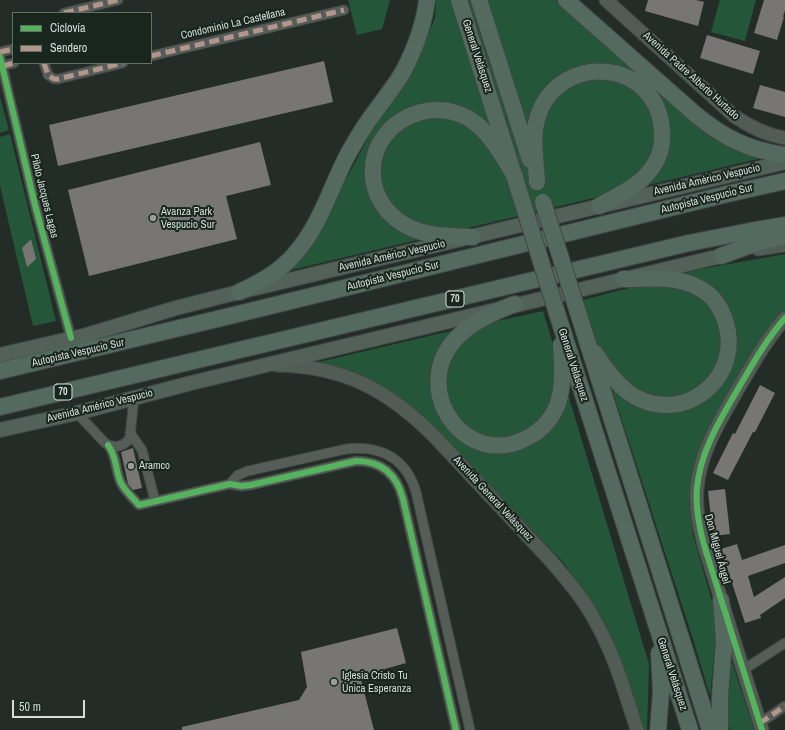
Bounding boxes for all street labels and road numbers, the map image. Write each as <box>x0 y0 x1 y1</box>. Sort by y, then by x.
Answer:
street label: Condominio La Castellana <box>179 6 287 42</box>
street label: General Velásquez <box>459 18 495 94</box>
street label: Avenida Padre Alberto Hurtado <box>640 29 742 123</box>
street label: Piloto Jacques Lagas <box>27 153 61 239</box>
street label: Avenida Américo Vespucio <box>653 161 761 199</box>
street label: Autopista Vespucio Sur <box>660 181 754 217</box>
street label: Avenida Américo Vespucio <box>338 237 446 275</box>
street label: Autopista Vespucio Sur <box>346 258 440 294</box>
road number: 70 <box>446 291 464 307</box>
street label: General Velásquez <box>555 327 591 403</box>
street label: Autopista Vespucio Sur <box>31 336 125 370</box>
road number: 70 <box>54 384 72 400</box>
street label: Avenida Américo Vespucio <box>46 386 154 426</box>
street label: Avenida General Velásquez <box>450 454 536 544</box>
street label: Don Miguel Ángel <box>701 513 733 585</box>
street label: General Velásquez <box>654 636 690 712</box>

